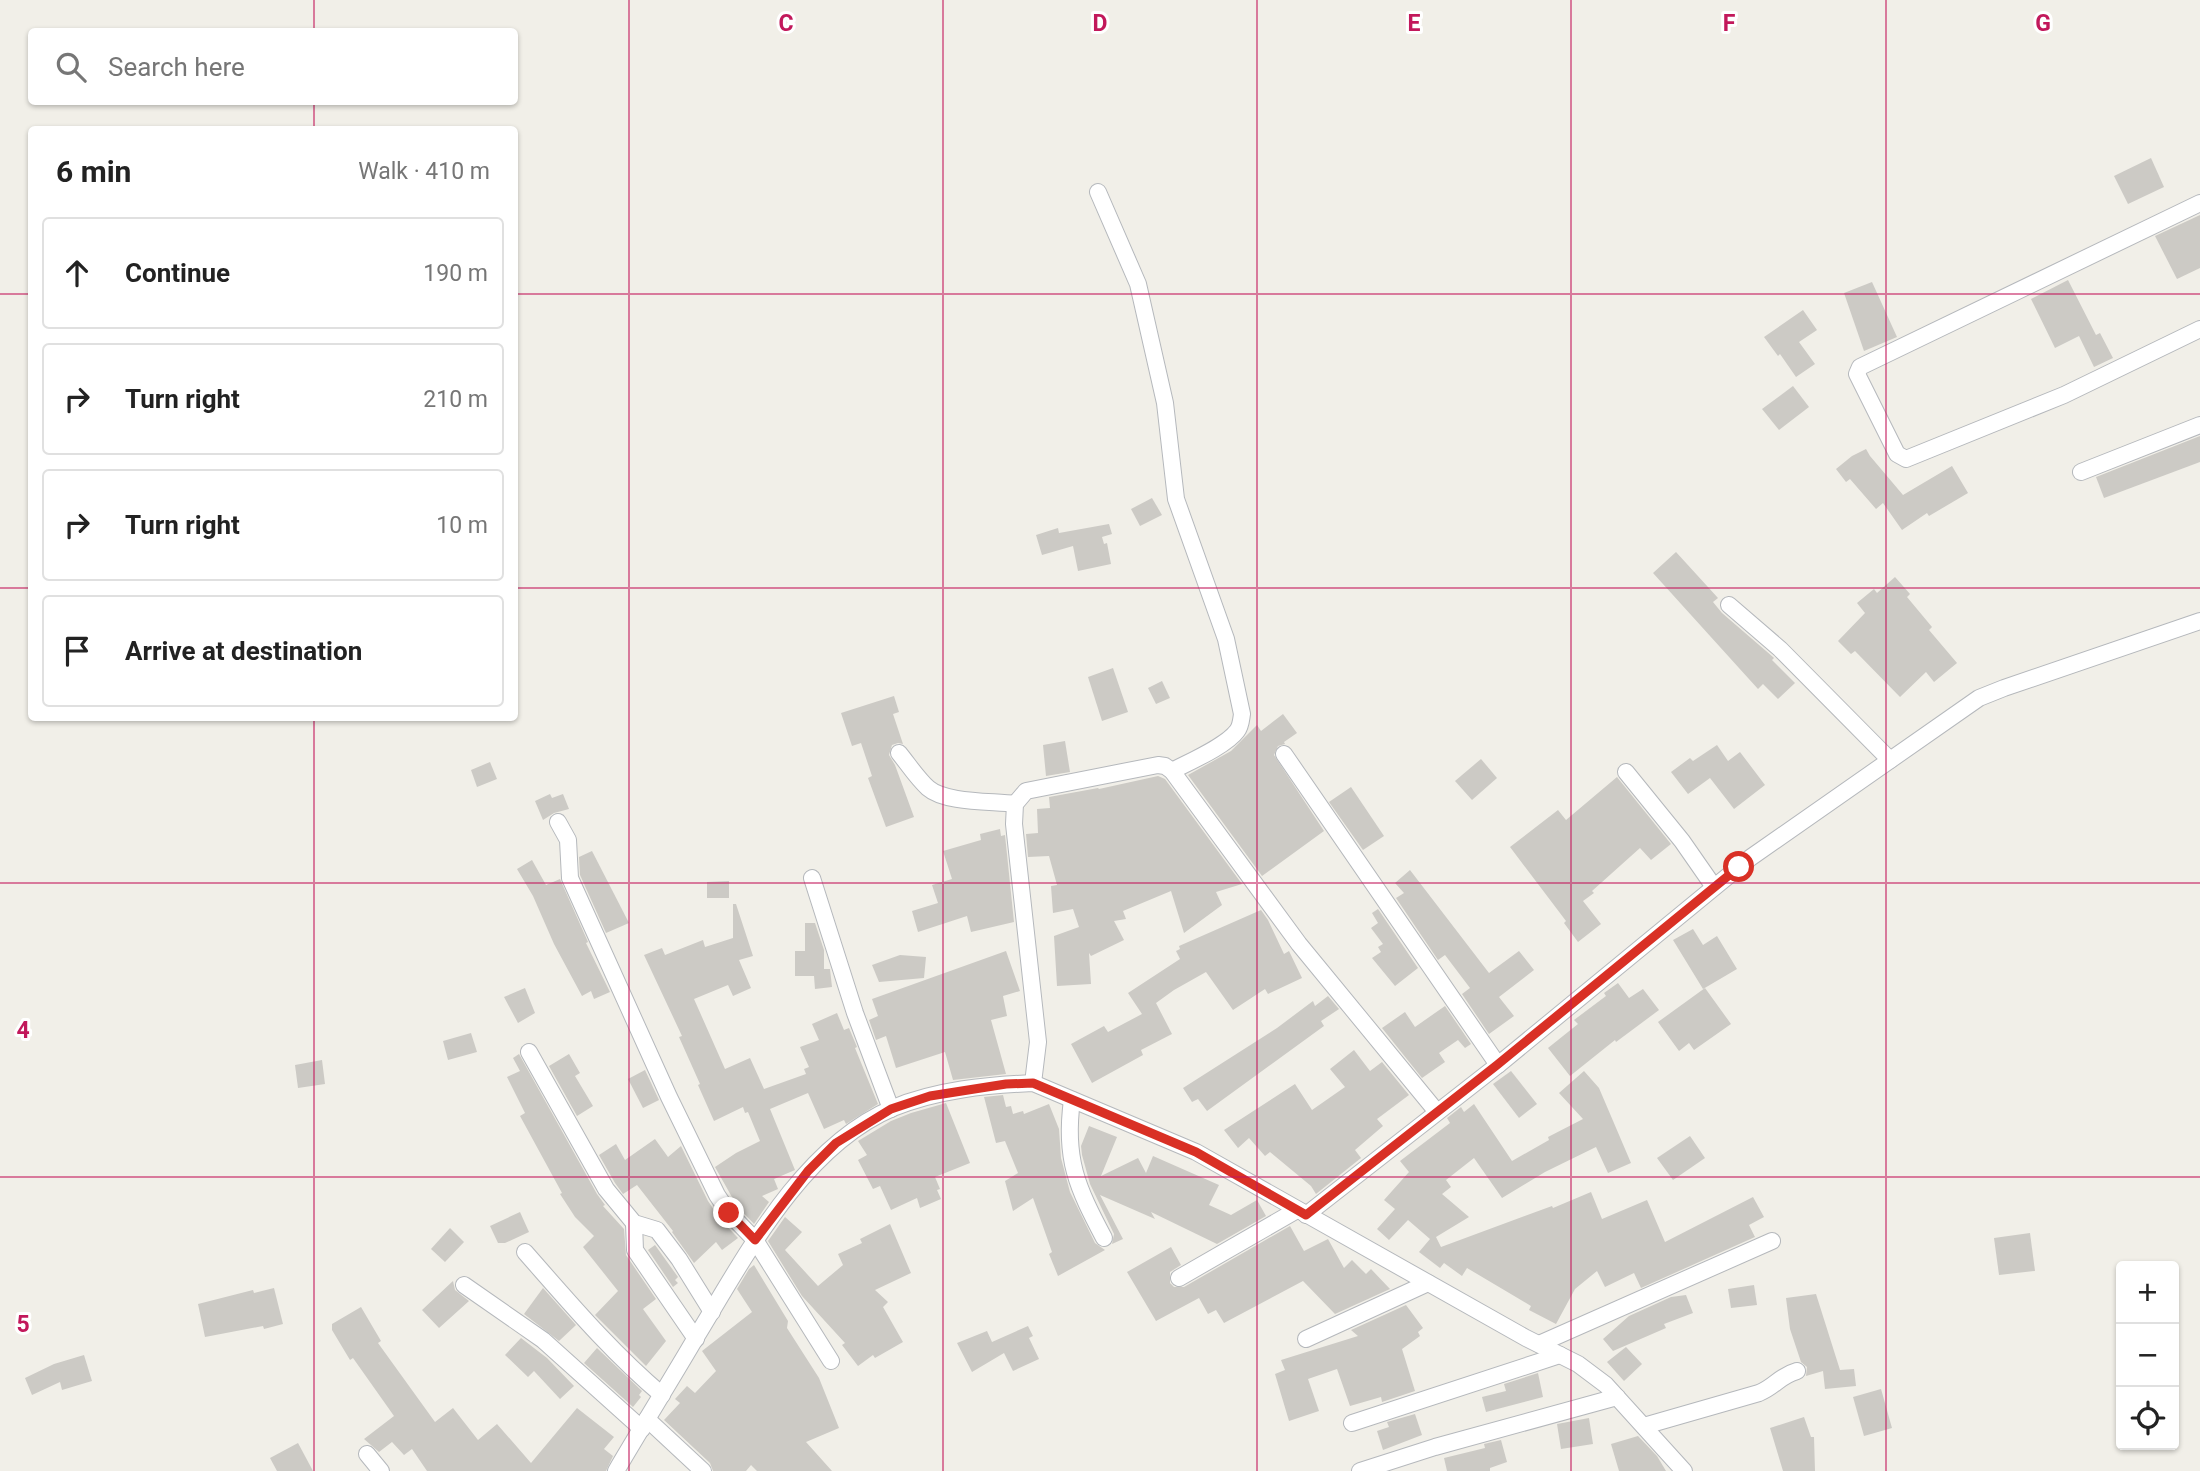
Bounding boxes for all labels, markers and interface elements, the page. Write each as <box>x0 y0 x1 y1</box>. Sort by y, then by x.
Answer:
text: C <box>778 10 794 37</box>
text: D <box>1093 10 1107 37</box>
text: E <box>1408 10 1421 37</box>
text: F <box>1723 10 1736 37</box>
text: G <box>2035 10 2051 37</box>
search box <box>28 28 518 105</box>
icon: search <box>52 48 90 86</box>
text: Search here <box>108 52 245 82</box>
text: 6 min <box>56 154 131 189</box>
text: Walk · 410 m <box>358 158 490 185</box>
icon: ahead <box>58 254 96 292</box>
text: Continue <box>125 258 230 288</box>
text: 190 m <box>423 260 488 287</box>
icon: right <box>58 380 96 418</box>
text: Turn right <box>125 384 240 414</box>
text: 210 m <box>423 386 488 413</box>
icon: right <box>58 506 96 544</box>
text: Turn right <box>125 510 240 540</box>
text: 10 m <box>436 512 488 539</box>
icon: arrive <box>58 632 96 670</box>
text: Arrive at destination <box>125 636 362 666</box>
route start <box>1723 851 1754 882</box>
text: 4 <box>16 1017 30 1044</box>
route end <box>713 1197 744 1228</box>
map controls <box>2116 1261 2179 1450</box>
button: + <box>2116 1261 2179 1324</box>
text: 5 <box>16 1311 30 1338</box>
button: − <box>2116 1324 2179 1387</box>
button: locate <box>2116 1387 2179 1450</box>

